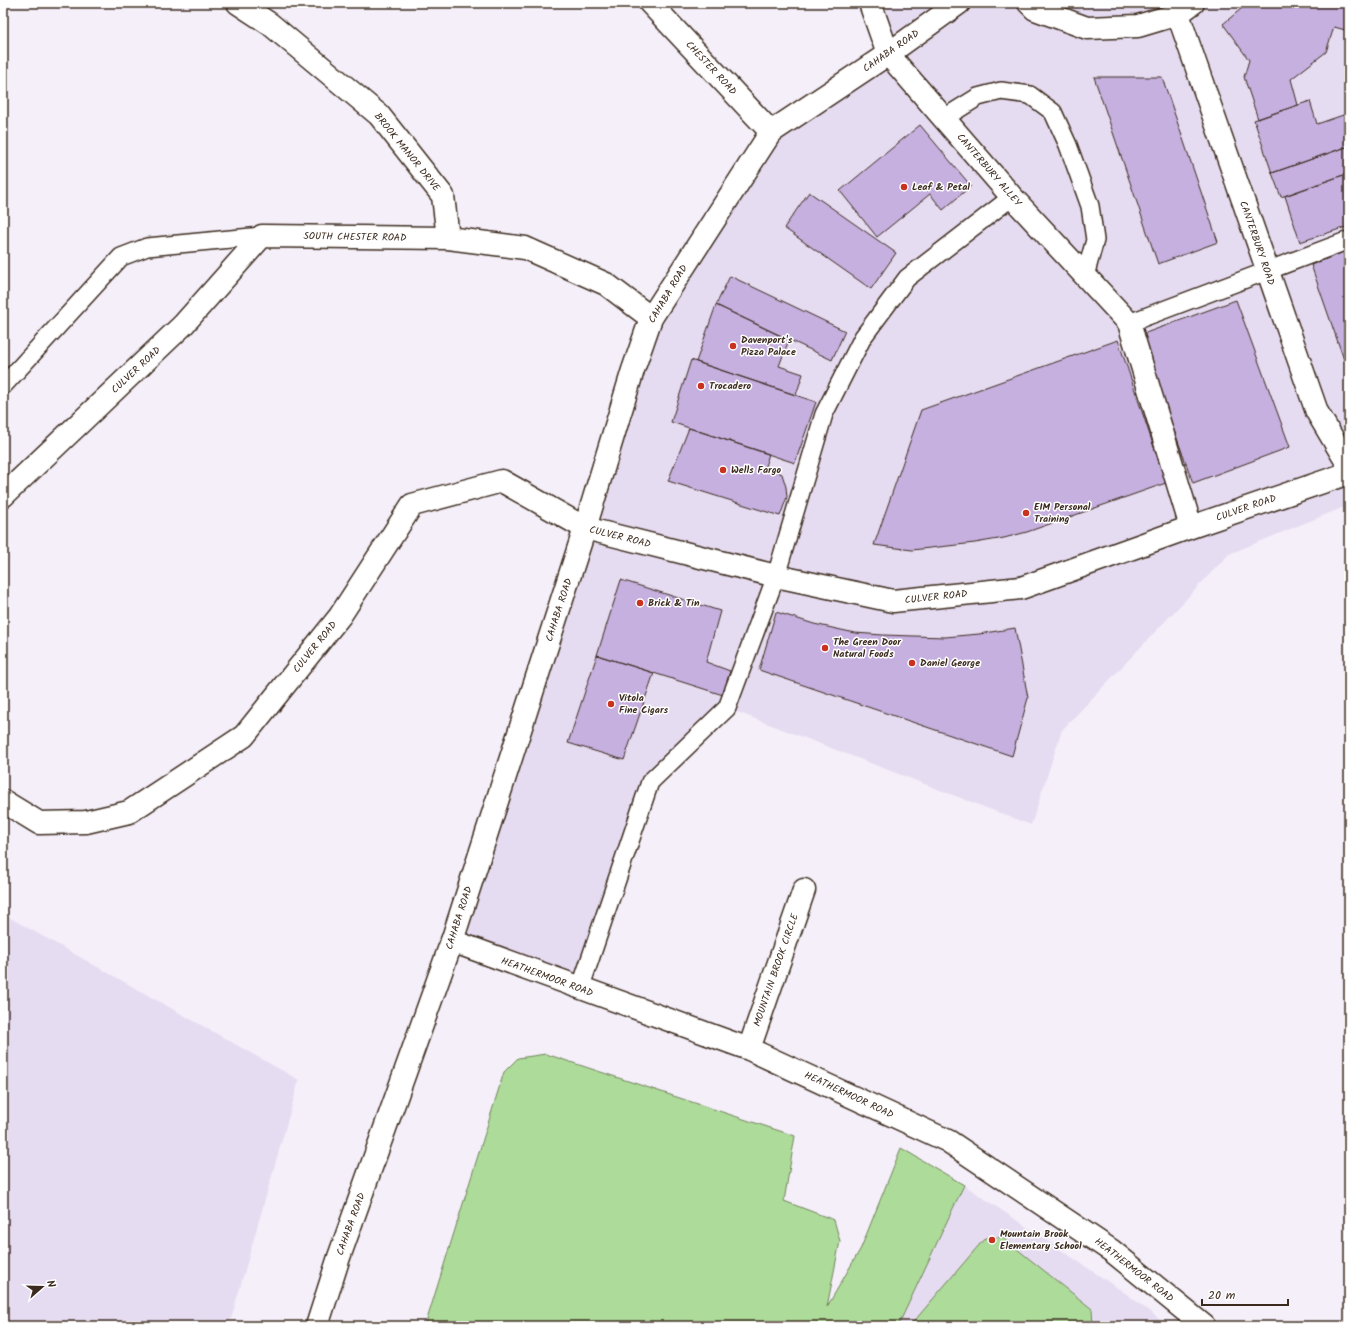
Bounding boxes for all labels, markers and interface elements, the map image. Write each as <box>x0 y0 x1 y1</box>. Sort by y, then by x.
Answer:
street label: CAHABA ROAD <box>859 25 923 76</box>
street label: CHESTER ROAD <box>681 37 741 99</box>
street label: BROOK MANOR DRIVE <box>370 109 445 196</box>
street label: CANTERBURY ALLEY <box>953 130 1026 211</box>
place label: Leaf & Petal <box>912 179 970 195</box>
marker: Leaf & Petal <box>899 182 909 192</box>
street label: CANTERBURY ROAD <box>1235 199 1279 288</box>
street label: SOUTH CHESTER ROAD <box>303 228 407 246</box>
street label: CAHABA ROAD <box>644 261 692 326</box>
place label: Davenport's Pizza Palace <box>741 332 796 360</box>
marker: Davenport's Pizza Palace <box>728 341 738 351</box>
street label: CULVER ROAD <box>108 342 165 397</box>
place label: Trocadero <box>709 378 752 394</box>
marker: Trocadero <box>696 381 706 391</box>
place label: Wells Fargo <box>731 462 782 478</box>
marker: Wells Fargo <box>718 465 728 475</box>
street label: CULVER ROAD <box>1214 490 1279 526</box>
place label: EIM Personal Training <box>1034 499 1091 527</box>
marker: EIM Personal Training <box>1021 508 1031 518</box>
street label: CULVER ROAD <box>588 522 653 553</box>
street label: CAHABA ROAD <box>541 576 577 644</box>
street label: CULVER ROAD <box>904 586 969 608</box>
place label: Brick & Tin <box>648 595 700 611</box>
marker: Brick & Tin <box>635 598 645 608</box>
street label: CULVER ROAD <box>289 617 341 676</box>
place label: The Green Door Natural Foods <box>833 634 901 662</box>
marker: The Green Door Natural Foods <box>820 643 830 653</box>
place label: Daniel George <box>920 655 980 671</box>
marker: Daniel George <box>907 658 917 668</box>
place label: Vitola Fine Cigars <box>619 690 669 718</box>
marker: Vitola Fine Cigars <box>606 699 616 709</box>
street label: CAHABA ROAD <box>441 884 477 952</box>
street label: MOUNTAIN BROOK CIRCLE <box>749 910 803 1029</box>
street label: HEATHERMOOR ROAD <box>499 953 596 1001</box>
street label: HEATHERMOOR ROAD <box>802 1067 897 1123</box>
street label: CAHABA ROAD <box>332 1190 370 1258</box>
place label: Mountain Brook Elementary School <box>1000 1226 1082 1254</box>
street label: HEATHERMOOR ROAD <box>1091 1234 1178 1306</box>
marker: Mountain Brook Elementary School <box>987 1235 997 1245</box>
north arrow <box>22 1267 62 1307</box>
text: N <box>41 1278 60 1290</box>
scale bar <box>1202 1281 1288 1307</box>
text: 20 m <box>1208 1286 1236 1305</box>

